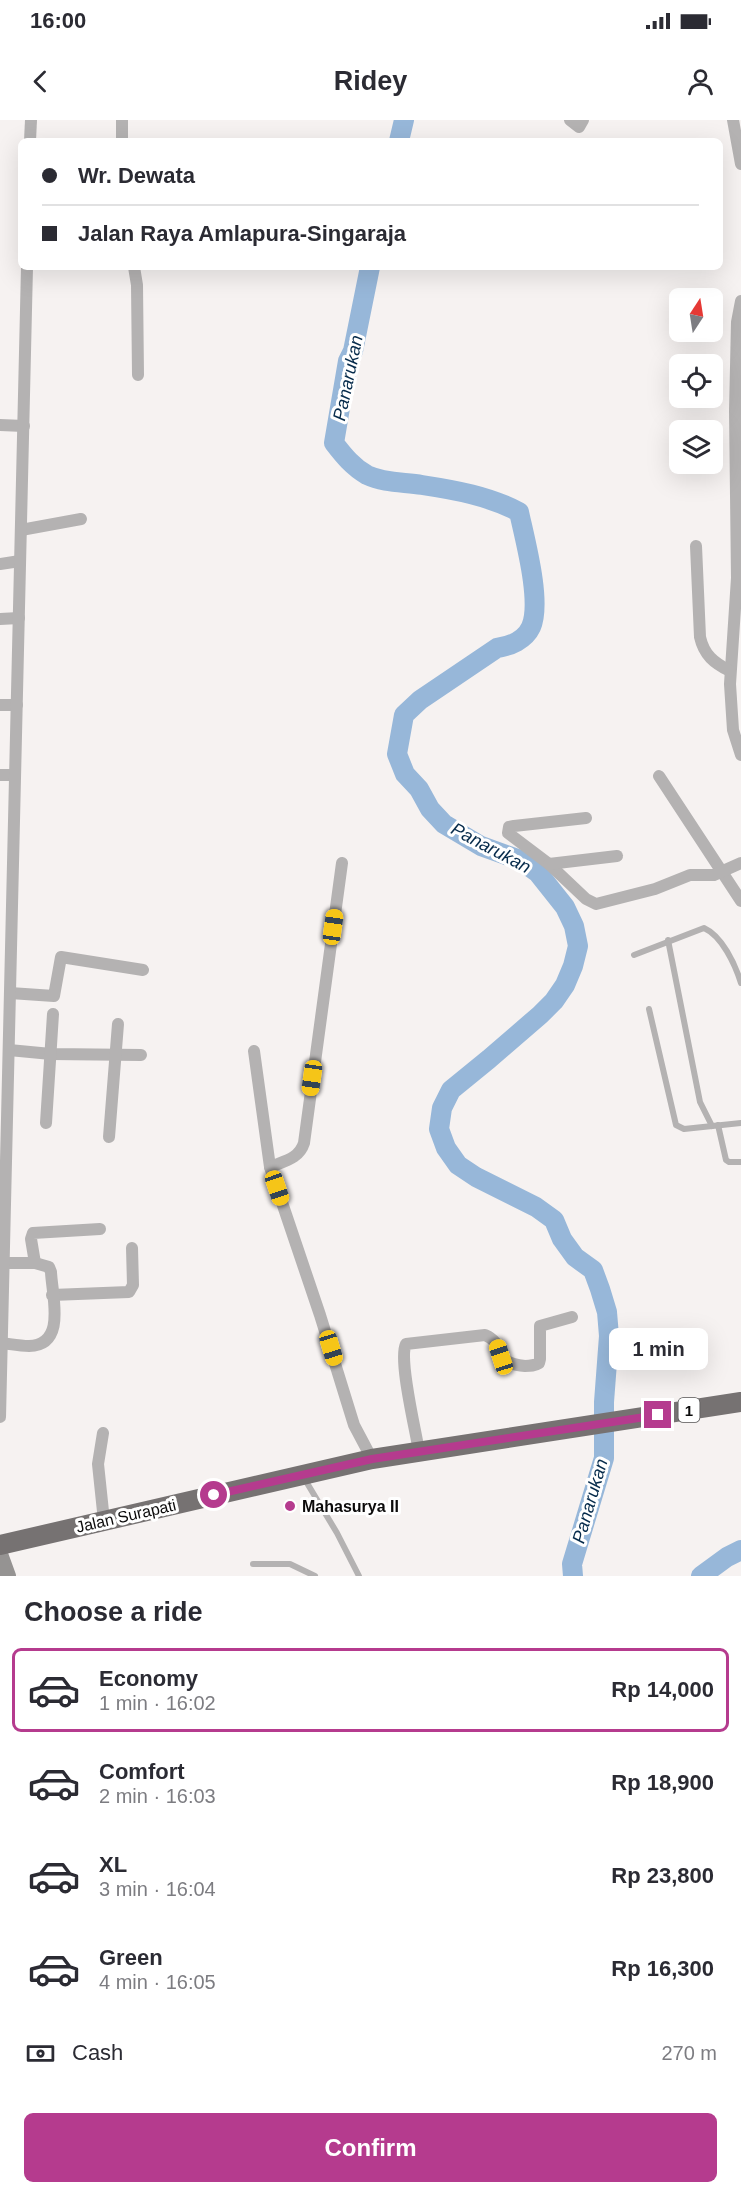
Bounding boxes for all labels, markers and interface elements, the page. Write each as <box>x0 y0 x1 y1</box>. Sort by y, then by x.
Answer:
text: 16:00 <box>30 8 86 33</box>
icon: back <box>24 65 57 98</box>
icon: person <box>684 65 717 98</box>
text: Ridey <box>334 66 407 96</box>
text: Wr. Dewata <box>78 163 195 188</box>
text: Jalan Raya Amlapura-Singaraja <box>78 221 406 246</box>
north arrow <box>669 288 723 342</box>
map controls <box>669 288 723 474</box>
water label: Panarukan <box>329 333 367 423</box>
button: locate <box>669 354 723 408</box>
button: layers <box>669 420 723 474</box>
water label: Panarukan <box>448 819 534 877</box>
car <box>322 908 344 946</box>
car <box>301 1059 323 1097</box>
car <box>263 1168 291 1208</box>
car <box>317 1328 345 1368</box>
callout: 1 min <box>608 1328 708 1370</box>
car <box>487 1337 515 1377</box>
text: 1 min <box>632 1338 685 1360</box>
road number: 1 <box>678 1398 700 1422</box>
route end <box>644 1401 671 1428</box>
water label: Panarukan <box>568 1456 612 1546</box>
route start <box>200 1481 227 1508</box>
street label: Jalan Surapati <box>74 1496 178 1536</box>
place label: Mahasurya II <box>302 1498 399 1515</box>
marker: Mahasurya II <box>283 1499 297 1513</box>
text: Choose a ride <box>24 1597 203 1627</box>
icon: car <box>27 1663 81 1717</box>
text: Economy <box>99 1666 198 1691</box>
text: Rp 14,000 <box>611 1677 714 1702</box>
text: 1 min · 16:02 <box>99 1692 216 1714</box>
icon: car <box>27 1756 81 1810</box>
text: Comfort <box>99 1759 185 1784</box>
text: Rp 18,900 <box>611 1770 714 1795</box>
text: 2 min · 16:03 <box>99 1785 216 1807</box>
icon: car <box>27 1849 81 1903</box>
text: XL <box>99 1852 127 1877</box>
text: Rp 23,800 <box>611 1863 714 1888</box>
text: 3 min · 16:04 <box>99 1878 216 1900</box>
icon: car <box>27 1942 81 1996</box>
text: Green <box>99 1945 163 1970</box>
text: Rp 16,300 <box>611 1956 714 1981</box>
text: 4 min · 16:05 <box>99 1971 216 1993</box>
icon: cash <box>24 2037 57 2070</box>
text: Cash <box>72 2040 123 2065</box>
text: 270 m <box>661 2042 717 2064</box>
button: Confirm <box>24 2113 717 2182</box>

